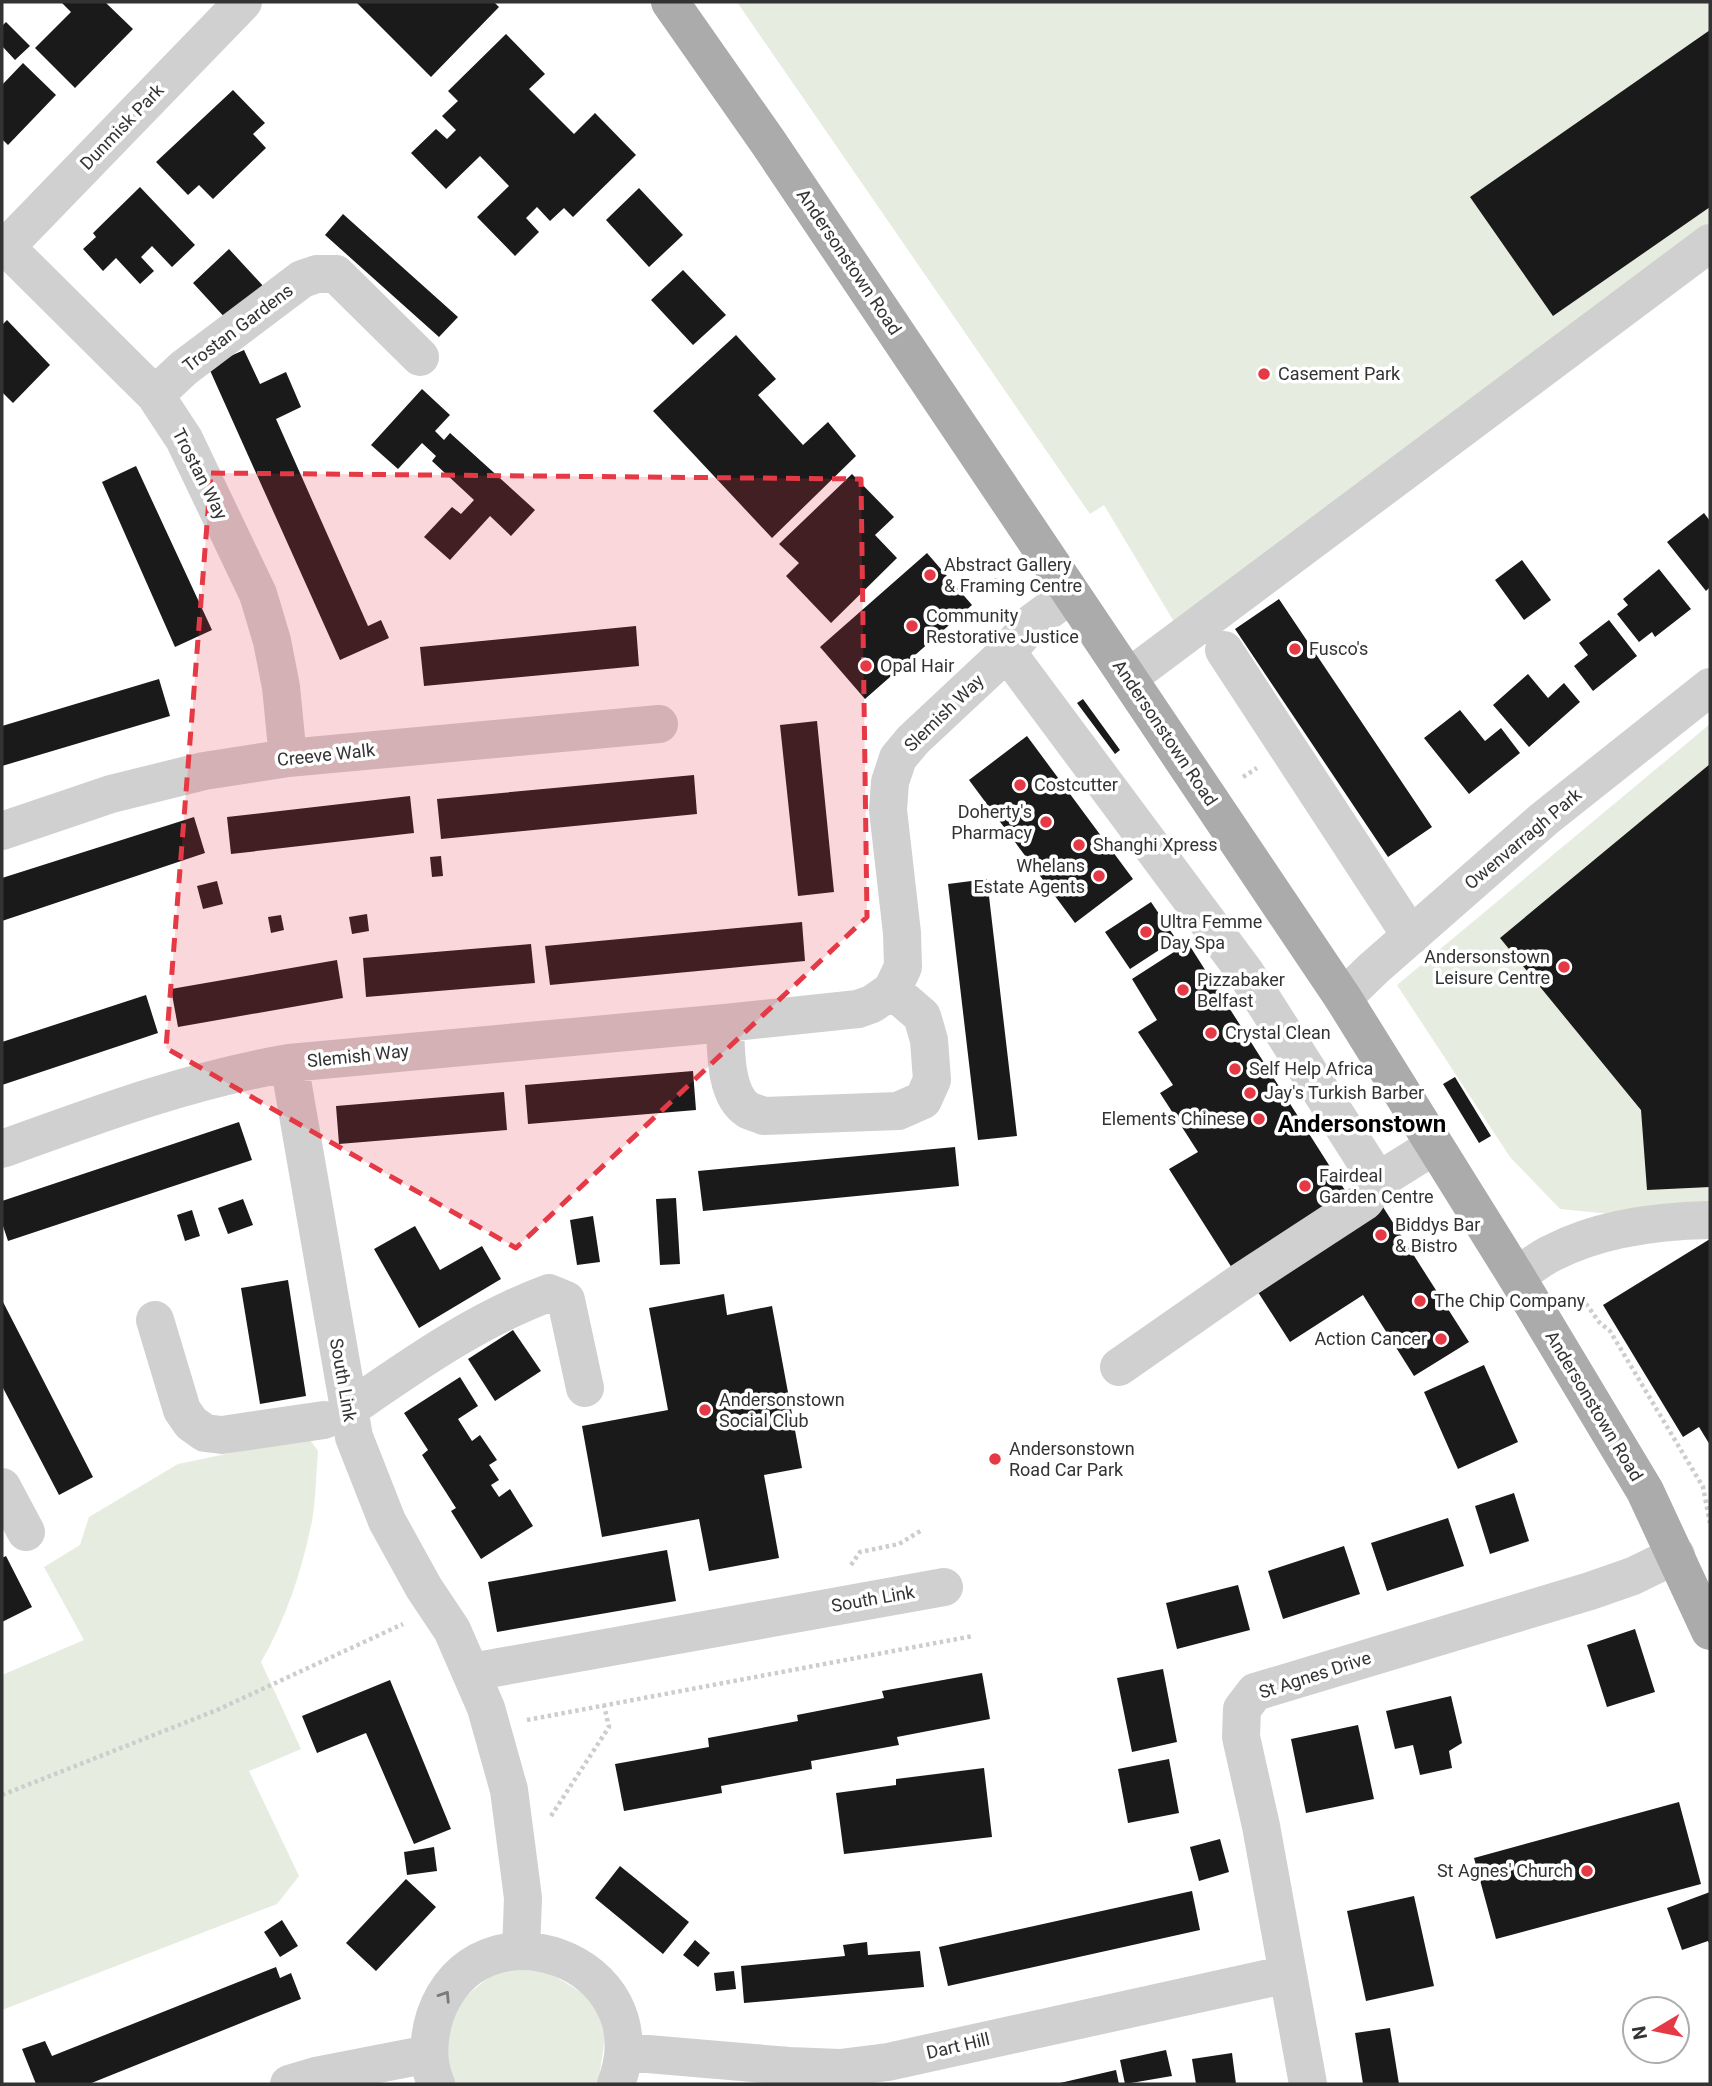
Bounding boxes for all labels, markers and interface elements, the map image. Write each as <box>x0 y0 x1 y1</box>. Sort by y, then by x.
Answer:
street label: Dunmisk Park <box>76 79 168 174</box>
street label: Andersonstown Road <box>793 185 906 339</box>
street label: Trostan Gardens <box>178 279 297 376</box>
place label: Casement Park <box>1278 363 1401 384</box>
marker: Casement Park <box>1256 366 1272 382</box>
street label: Trostan Way <box>169 425 233 523</box>
place label: Abstract Gallery & Framing Centre <box>944 554 1082 596</box>
marker: Abstract Gallery & Framing Centre <box>922 567 938 583</box>
place label: Community Restorative Justice <box>926 605 1079 647</box>
marker: Community Restorative Justice <box>904 618 920 634</box>
place label: Fusco's <box>1309 638 1368 659</box>
marker: Fusco's <box>1287 641 1303 657</box>
place label: Opal Hair <box>880 655 954 676</box>
street label: Andersonstown Road <box>1109 656 1222 810</box>
marker: Opal Hair <box>858 658 874 674</box>
street label: Slemish Way <box>900 669 988 756</box>
street label: Creeve Walk <box>276 739 377 770</box>
place label: Costcutter <box>1034 774 1118 795</box>
marker: Costcutter <box>1012 777 1028 793</box>
street label: Owenvarragh Park <box>1460 783 1586 894</box>
place label: Doherty's Pharmacy <box>951 801 1032 843</box>
marker: Doherty's Pharmacy <box>1038 814 1054 830</box>
place label: Shanghi Xpress <box>1093 834 1218 855</box>
marker: Shanghi Xpress <box>1071 837 1087 853</box>
place label: Whelans Estate Agents <box>973 855 1085 897</box>
marker: Whelans Estate Agents <box>1091 868 1107 884</box>
place label: Ultra Femme Day Spa <box>1160 911 1262 953</box>
marker: Ultra Femme Day Spa <box>1138 924 1154 940</box>
place label: Andersonstown Leisure Centre <box>1424 946 1550 988</box>
marker: Andersonstown Leisure Centre <box>1556 959 1572 975</box>
place label: Pizzabaker Belfast <box>1197 969 1285 1011</box>
marker: Pizzabaker Belfast <box>1175 982 1191 998</box>
place label: Crystal Clean <box>1225 1022 1331 1043</box>
marker: Crystal Clean <box>1203 1025 1219 1041</box>
street label: Slemish Way <box>306 1040 410 1071</box>
place label: Self Help Africa <box>1249 1058 1373 1079</box>
marker: Self Help Africa <box>1227 1061 1243 1077</box>
place label: Jay's Turkish Barber <box>1264 1082 1424 1103</box>
marker: Jay's Turkish Barber <box>1242 1085 1258 1101</box>
place label: Elements Chinese <box>1102 1108 1245 1129</box>
district label: Andersonstown <box>1278 1110 1446 1138</box>
marker: Elements Chinese <box>1251 1111 1267 1127</box>
place label: Fairdeal Garden Centre <box>1319 1165 1434 1207</box>
marker: Fairdeal Garden Centre <box>1297 1178 1313 1194</box>
place label: Biddys Bar & Bistro <box>1395 1214 1480 1256</box>
marker: Biddys Bar & Bistro <box>1373 1227 1389 1243</box>
place label: The Chip Company <box>1434 1290 1586 1311</box>
marker: The Chip Company <box>1412 1293 1428 1309</box>
street label: Andersonstown Road <box>1541 1327 1648 1485</box>
place label: Action Cancer <box>1314 1328 1427 1349</box>
marker: Action Cancer <box>1433 1331 1449 1347</box>
street label: South Link <box>326 1337 361 1424</box>
place label: Andersonstown Social Club <box>719 1389 845 1431</box>
marker: Andersonstown Social Club <box>697 1402 713 1418</box>
place label: Andersonstown Road Car Park <box>1009 1438 1135 1480</box>
marker: Andersonstown Road Car Park <box>987 1451 1003 1467</box>
street label: South Link <box>830 1581 917 1616</box>
street label: St Agnes Drive <box>1256 1647 1374 1703</box>
place label: St Agnes' Church <box>1437 1860 1573 1881</box>
marker: St Agnes' Church <box>1579 1863 1595 1879</box>
one-way arrow <box>437 1991 449 2004</box>
north arrow <box>1621 1995 1691 2065</box>
text: N <box>1627 2024 1652 2041</box>
street label: Dart Hill <box>924 2028 992 2063</box>

